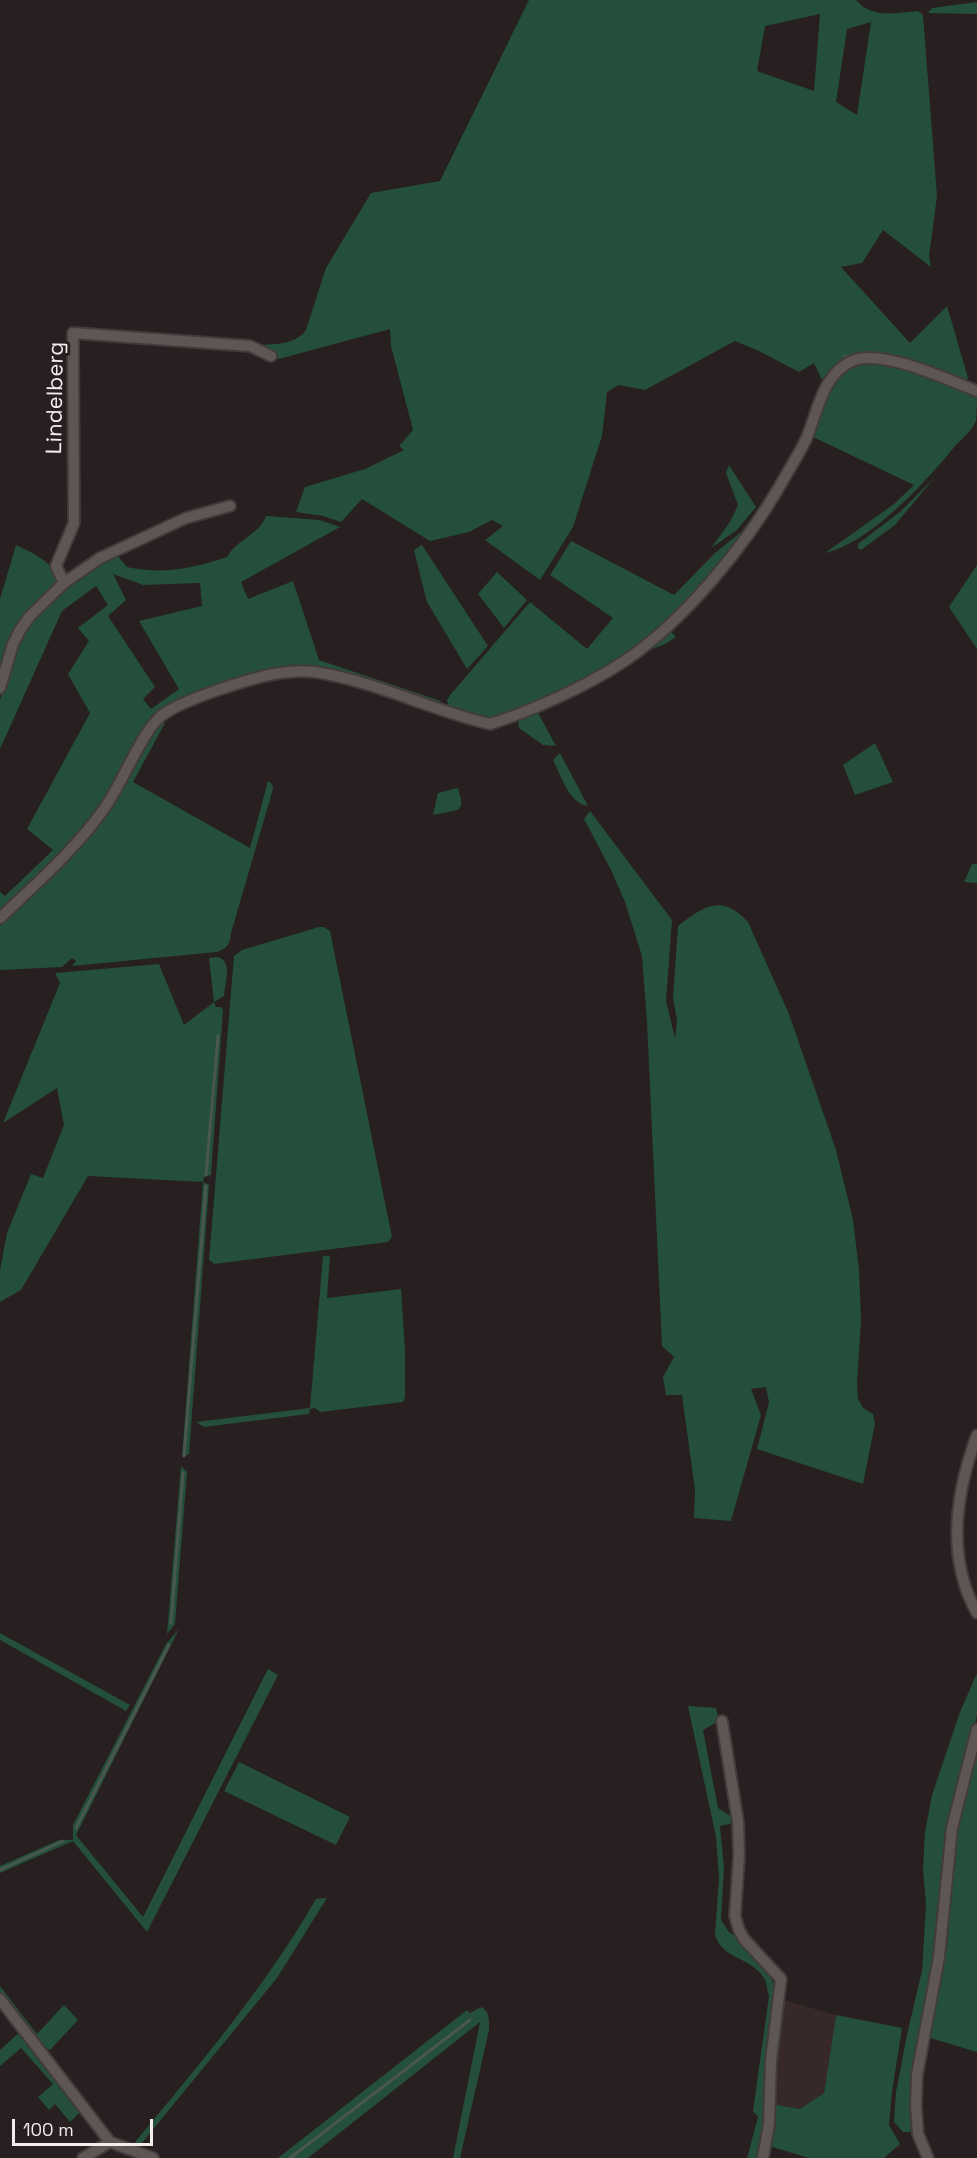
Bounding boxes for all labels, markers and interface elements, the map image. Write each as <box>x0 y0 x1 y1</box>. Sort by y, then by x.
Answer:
street label: Lindelberg <box>42 341 70 455</box>
scale bar <box>15 2107 156 2145</box>
text: 100 m <box>23 2118 74 2141</box>

